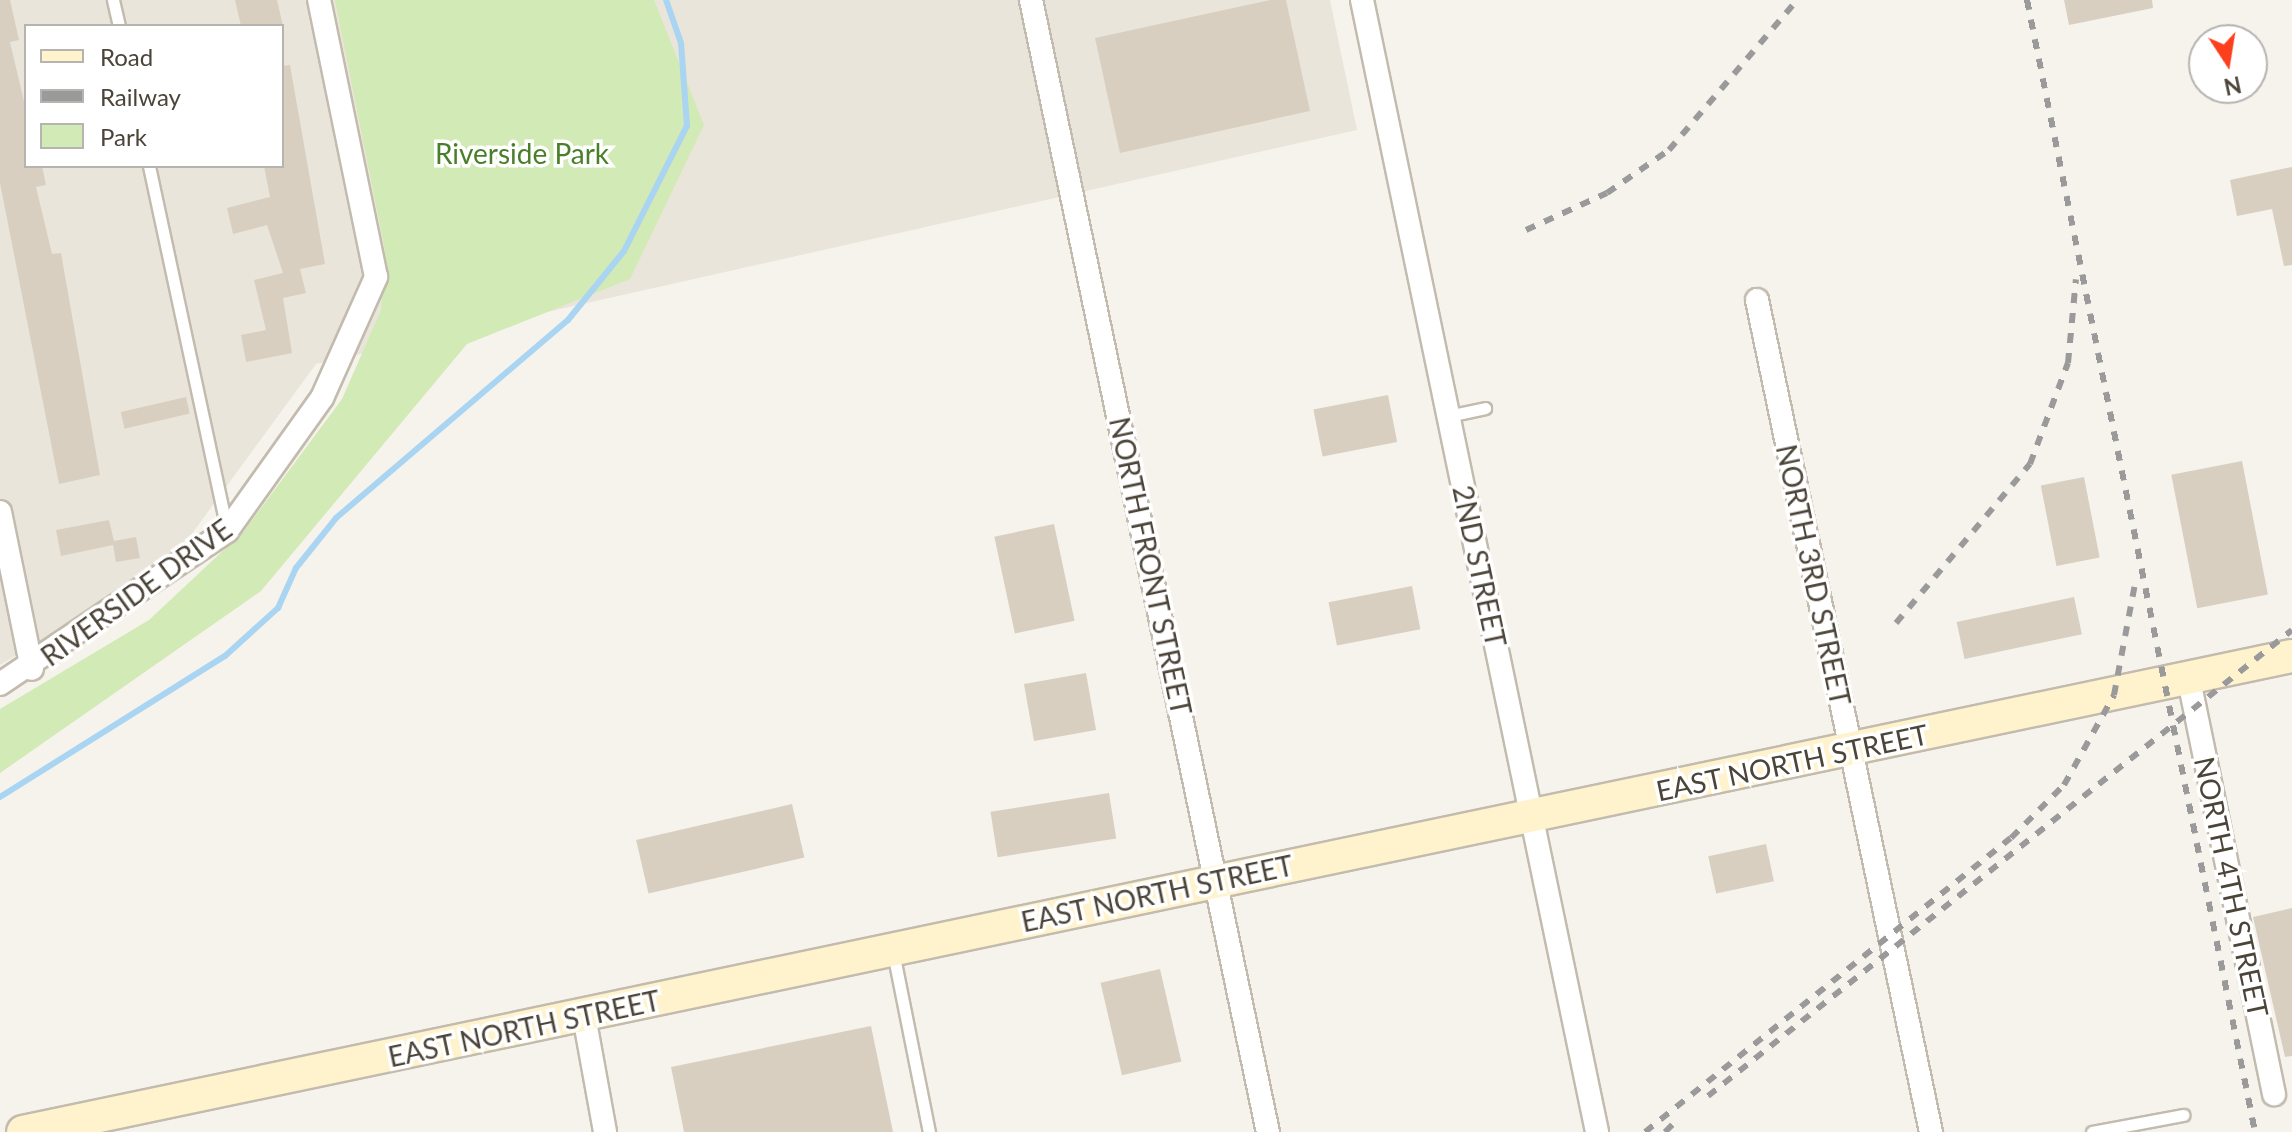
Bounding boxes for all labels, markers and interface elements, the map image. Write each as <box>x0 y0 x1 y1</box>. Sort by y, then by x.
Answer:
legend <box>24 24 284 168</box>
north arrow <box>2188 24 2268 104</box>
text: Road <box>100 42 153 71</box>
text: N <box>2222 71 2244 101</box>
text: Railway <box>100 82 181 111</box>
text: Park <box>100 122 147 151</box>
park label: Riverside Park <box>435 136 609 170</box>
street label: NORTH FRONT STREET <box>1103 414 1199 718</box>
street label: NORTH 3RD STREET <box>1770 441 1858 709</box>
street label: 2ND STREET <box>1446 482 1514 650</box>
street label: RIVERSIDE DRIVE <box>34 512 238 672</box>
street label: EAST NORTH STREET <box>1653 717 1931 807</box>
street label: NORTH 4TH STREET <box>2188 754 2276 1020</box>
street label: EAST NORTH STREET <box>1018 848 1296 938</box>
street label: EAST NORTH STREET <box>385 983 663 1073</box>

